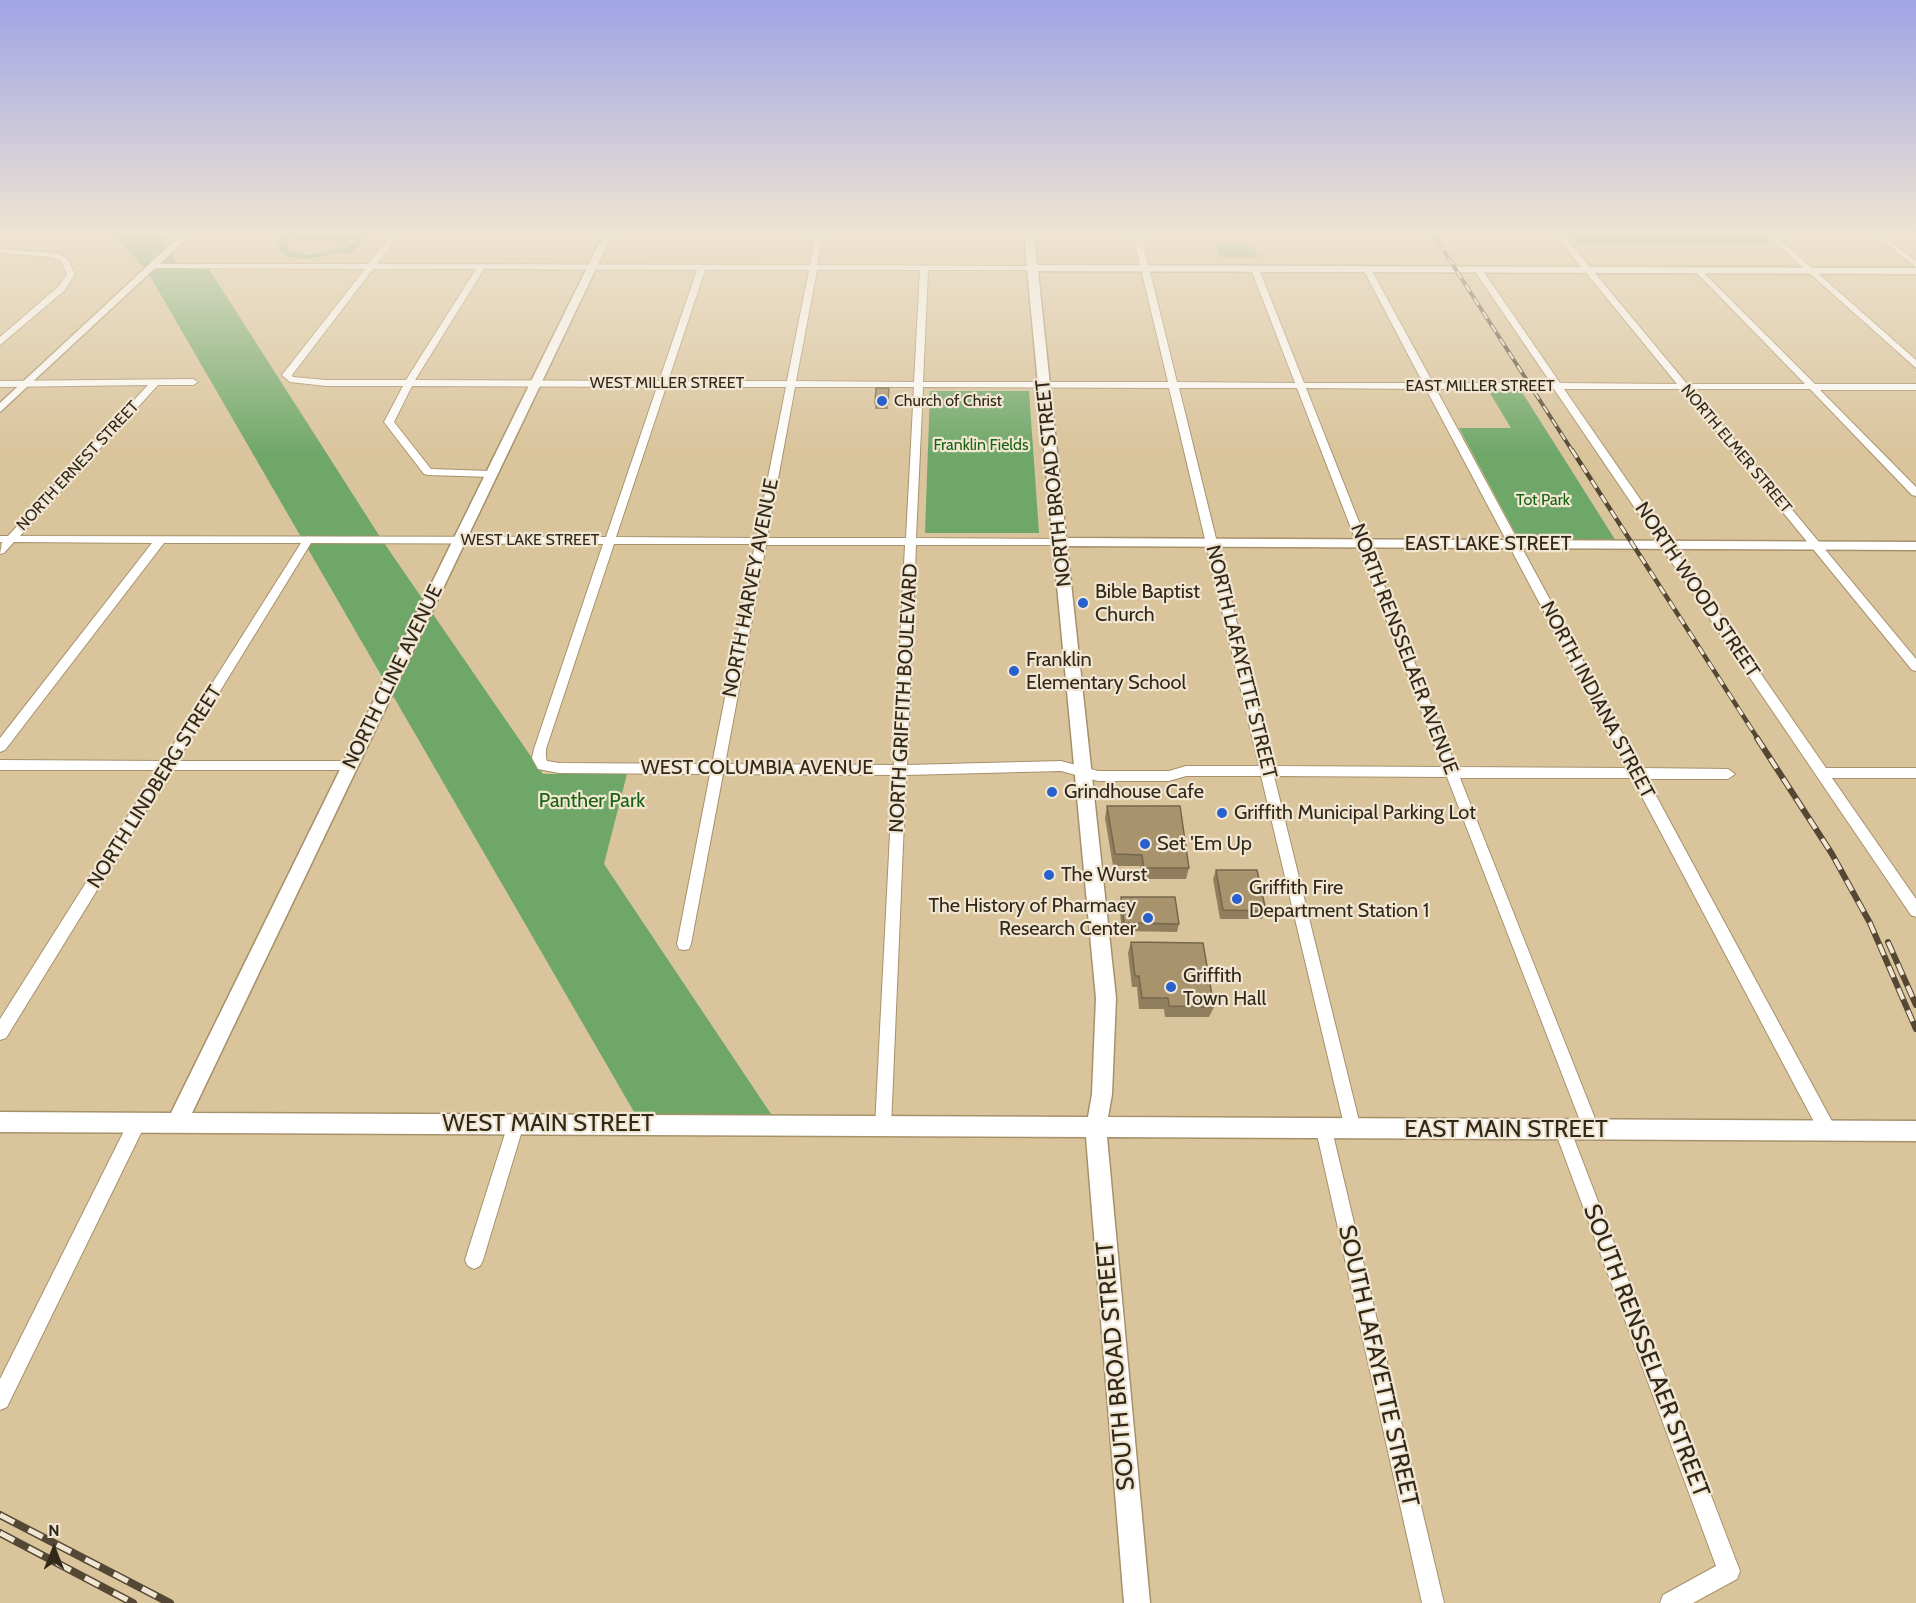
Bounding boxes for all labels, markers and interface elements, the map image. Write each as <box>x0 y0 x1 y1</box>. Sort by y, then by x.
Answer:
street label: WEST MILLER STREET <box>590 373 744 393</box>
street label: EAST MILLER STREET <box>1405 376 1555 396</box>
street label: NORTH BROAD STREET <box>1031 378 1077 588</box>
street label: NORTH ELMER STREET <box>1677 381 1795 517</box>
place label: Church of Christ <box>894 391 1002 411</box>
marker: Church of Christ <box>875 394 889 408</box>
street label: NORTH ERNEST STREET <box>13 397 143 535</box>
park label: Franklin Fields <box>933 435 1029 455</box>
street label: NORTH HARVEY AVENUE <box>718 477 784 699</box>
park label: Tot Park <box>1516 490 1570 510</box>
street label: NORTH WOOD STREET <box>1629 498 1765 682</box>
street label: NORTH RENSSELAER AVENUE <box>1345 520 1463 778</box>
street label: WEST LAKE STREET <box>461 530 599 550</box>
street label: EAST LAKE STREET <box>1405 532 1571 556</box>
street label: NORTH LAFAYETTE STREET <box>1200 543 1282 781</box>
street label: NORTH GRIFFITH BOULEVARD <box>885 563 923 833</box>
place label: Bible Baptist Church <box>1095 580 1200 627</box>
street label: NORTH CLINE AVENUE <box>338 581 448 773</box>
marker: Bible Baptist Church <box>1076 596 1090 610</box>
street label: NORTH INDIANA STREET <box>1535 597 1659 803</box>
place label: Franklin Elementary School <box>1026 648 1186 695</box>
marker: Franklin Elementary School <box>1007 664 1021 678</box>
street label: NORTH LINDBERG STREET <box>83 681 227 893</box>
street label: WEST COLUMBIA AVENUE <box>641 756 873 780</box>
place label: Grindhouse Cafe <box>1064 780 1204 804</box>
marker: Grindhouse Cafe <box>1045 785 1059 799</box>
park label: Panther Park <box>539 789 645 813</box>
place label: Griffith Municipal Parking Lot <box>1234 801 1476 825</box>
marker: Griffith Municipal Parking Lot <box>1215 806 1229 820</box>
place label: Set 'Em Up <box>1157 832 1252 856</box>
marker: Set 'Em Up <box>1138 837 1152 851</box>
place label: The Wurst <box>1061 863 1147 887</box>
marker: The Wurst <box>1042 868 1056 882</box>
place label: Griffith Fire Department Station 1 <box>1249 876 1429 923</box>
marker: Griffith Fire Department Station 1 <box>1230 892 1244 906</box>
place label: The History of Pharmacy Research Center <box>928 894 1136 941</box>
marker: The History of Pharmacy Research Center <box>1141 911 1155 925</box>
place label: Griffith Town Hall <box>1183 964 1266 1011</box>
marker: Griffith Town Hall <box>1164 980 1178 994</box>
street label: WEST MAIN STREET <box>442 1110 654 1138</box>
street label: EAST MAIN STREET <box>1404 1116 1608 1144</box>
street label: SOUTH RENSSELAER STREET <box>1577 1200 1715 1502</box>
street label: SOUTH LAFAYETTE STREET <box>1332 1222 1424 1510</box>
street label: SOUTH BROAD STREET <box>1091 1240 1141 1492</box>
north arrow <box>24 1519 84 1579</box>
text: N <box>48 1521 60 1540</box>

